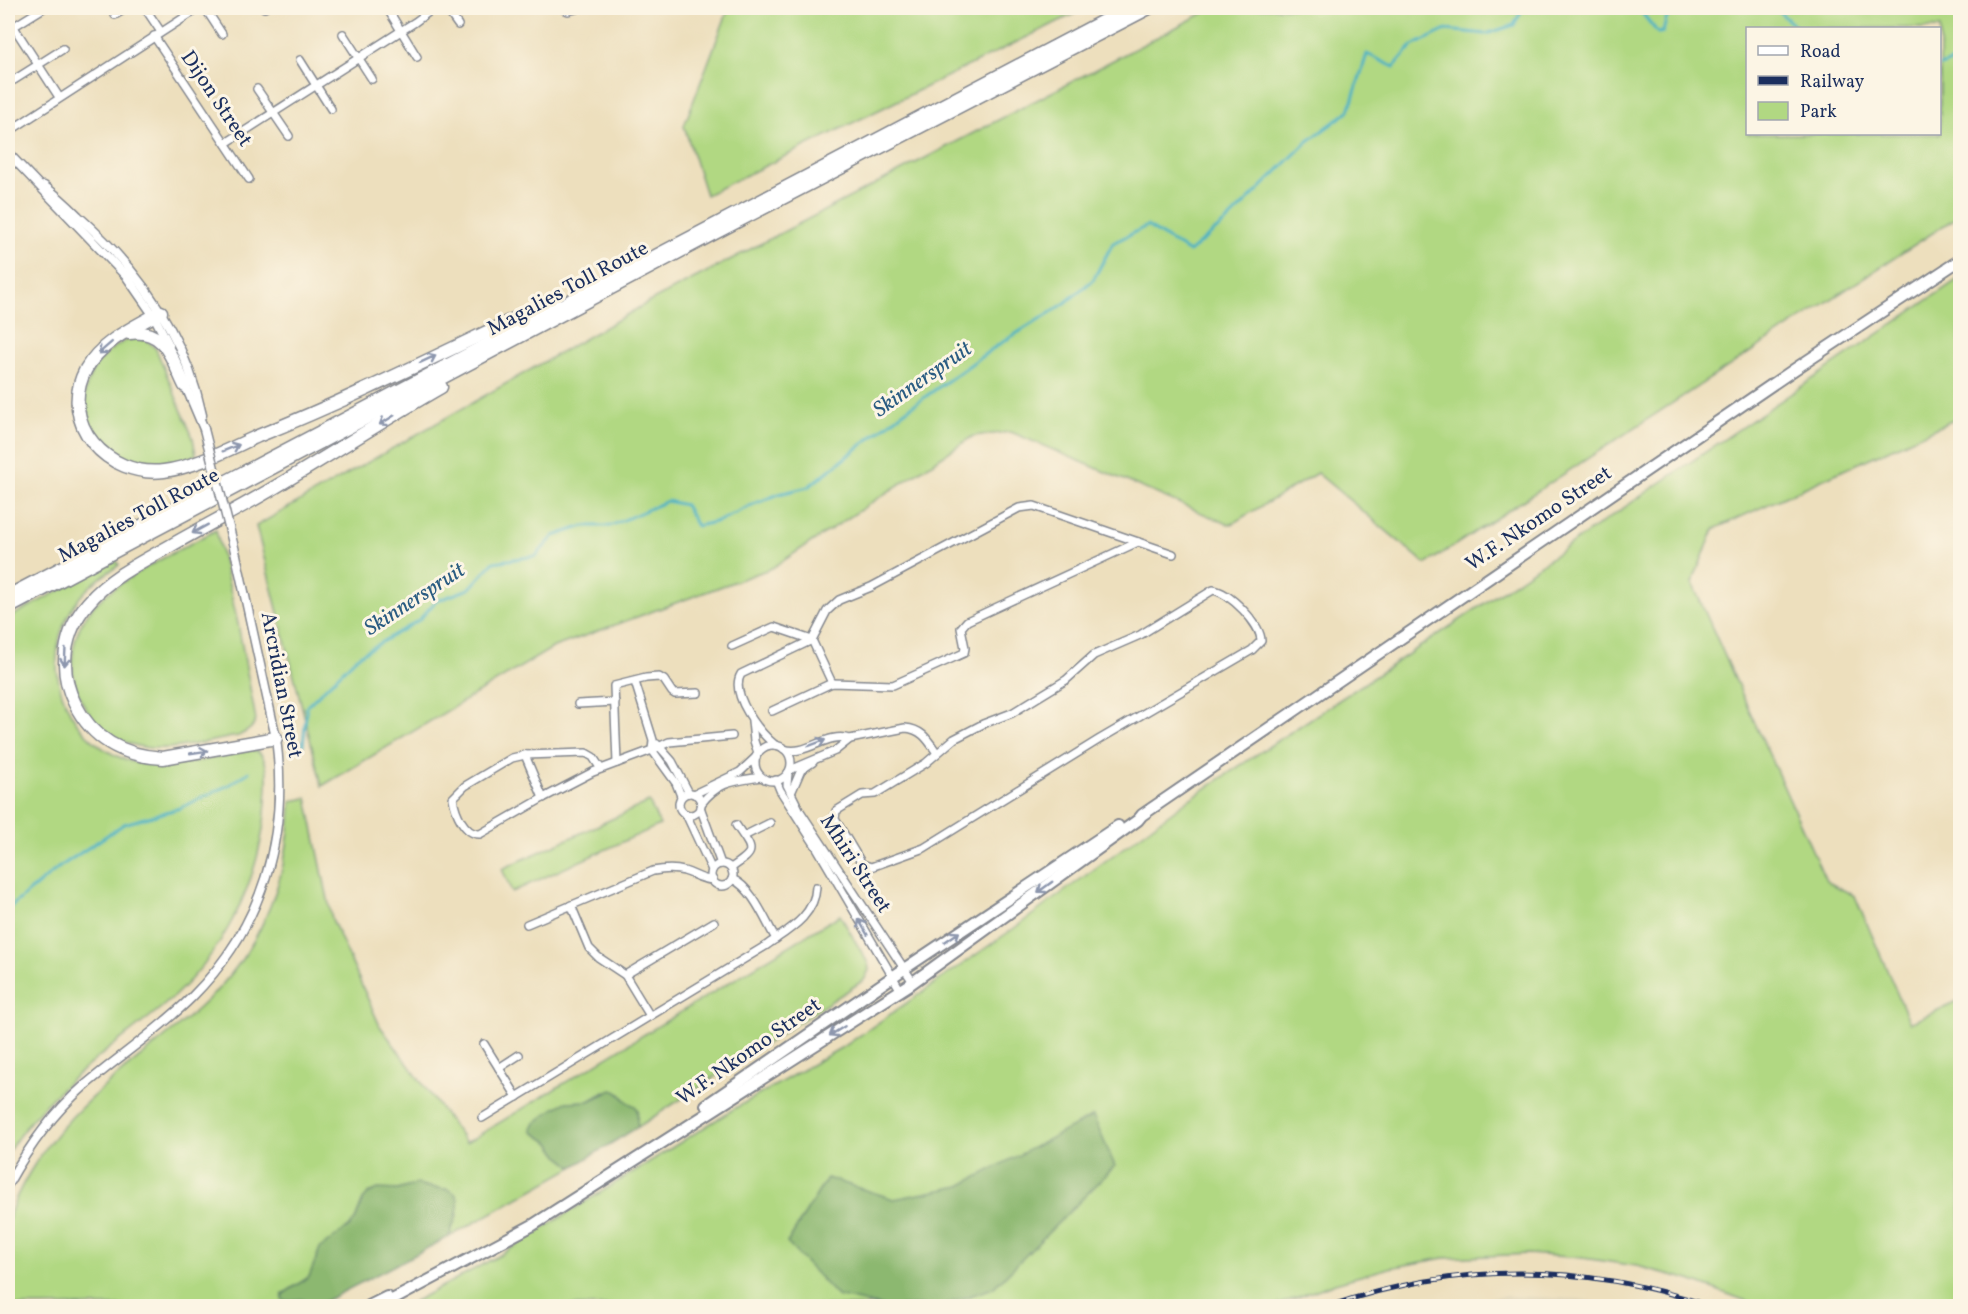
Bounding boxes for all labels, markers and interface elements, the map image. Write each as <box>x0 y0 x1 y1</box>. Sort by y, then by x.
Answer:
legend <box>1746 27 1941 135</box>
text: Road <box>1800 40 1841 65</box>
street label: Dijon Street <box>173 45 259 153</box>
text: Railway <box>1800 70 1864 95</box>
text: Park <box>1800 100 1837 125</box>
street label: Magalies Toll Route <box>482 234 654 344</box>
water label: Skinnerspruit <box>867 334 980 426</box>
one-way arrow <box>97 341 112 355</box>
one-way arrow <box>418 353 436 365</box>
one-way arrow <box>378 414 395 427</box>
one-way arrow <box>221 442 239 453</box>
street label: W.F. Nkomo Street <box>1460 459 1618 579</box>
street label: Magalies Toll Route <box>53 461 225 571</box>
one-way arrow <box>192 523 209 535</box>
water label: Skinnerspruit <box>358 555 472 644</box>
street label: Arcridian Street <box>253 609 309 761</box>
one-way arrow <box>60 647 71 666</box>
one-way arrow <box>807 736 826 747</box>
one-way arrow <box>189 746 208 757</box>
street label: Mhiri Street <box>812 809 898 919</box>
one-way arrow <box>1038 881 1054 893</box>
one-way arrow <box>857 918 868 936</box>
one-way arrow <box>944 931 960 943</box>
street label: W.F. Nkomo Street <box>671 991 827 1113</box>
one-way arrow <box>829 1025 846 1037</box>

